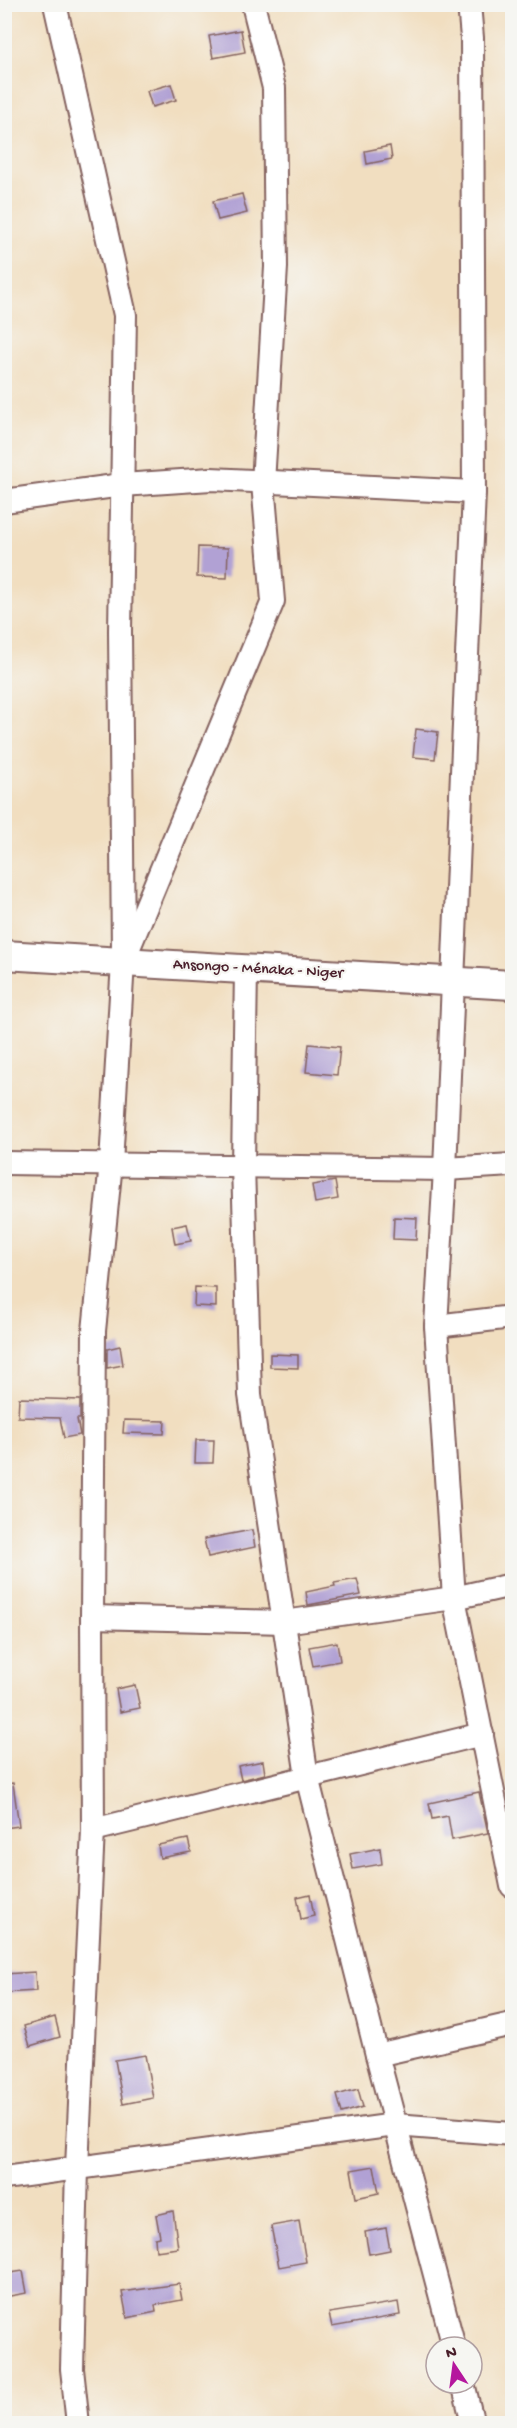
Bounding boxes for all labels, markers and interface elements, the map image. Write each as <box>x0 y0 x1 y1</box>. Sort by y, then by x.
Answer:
street label: Ansongo - Ménaka - Niger <box>172 956 345 984</box>
north arrow <box>424 2335 484 2395</box>
text: N <box>444 2343 459 2364</box>

